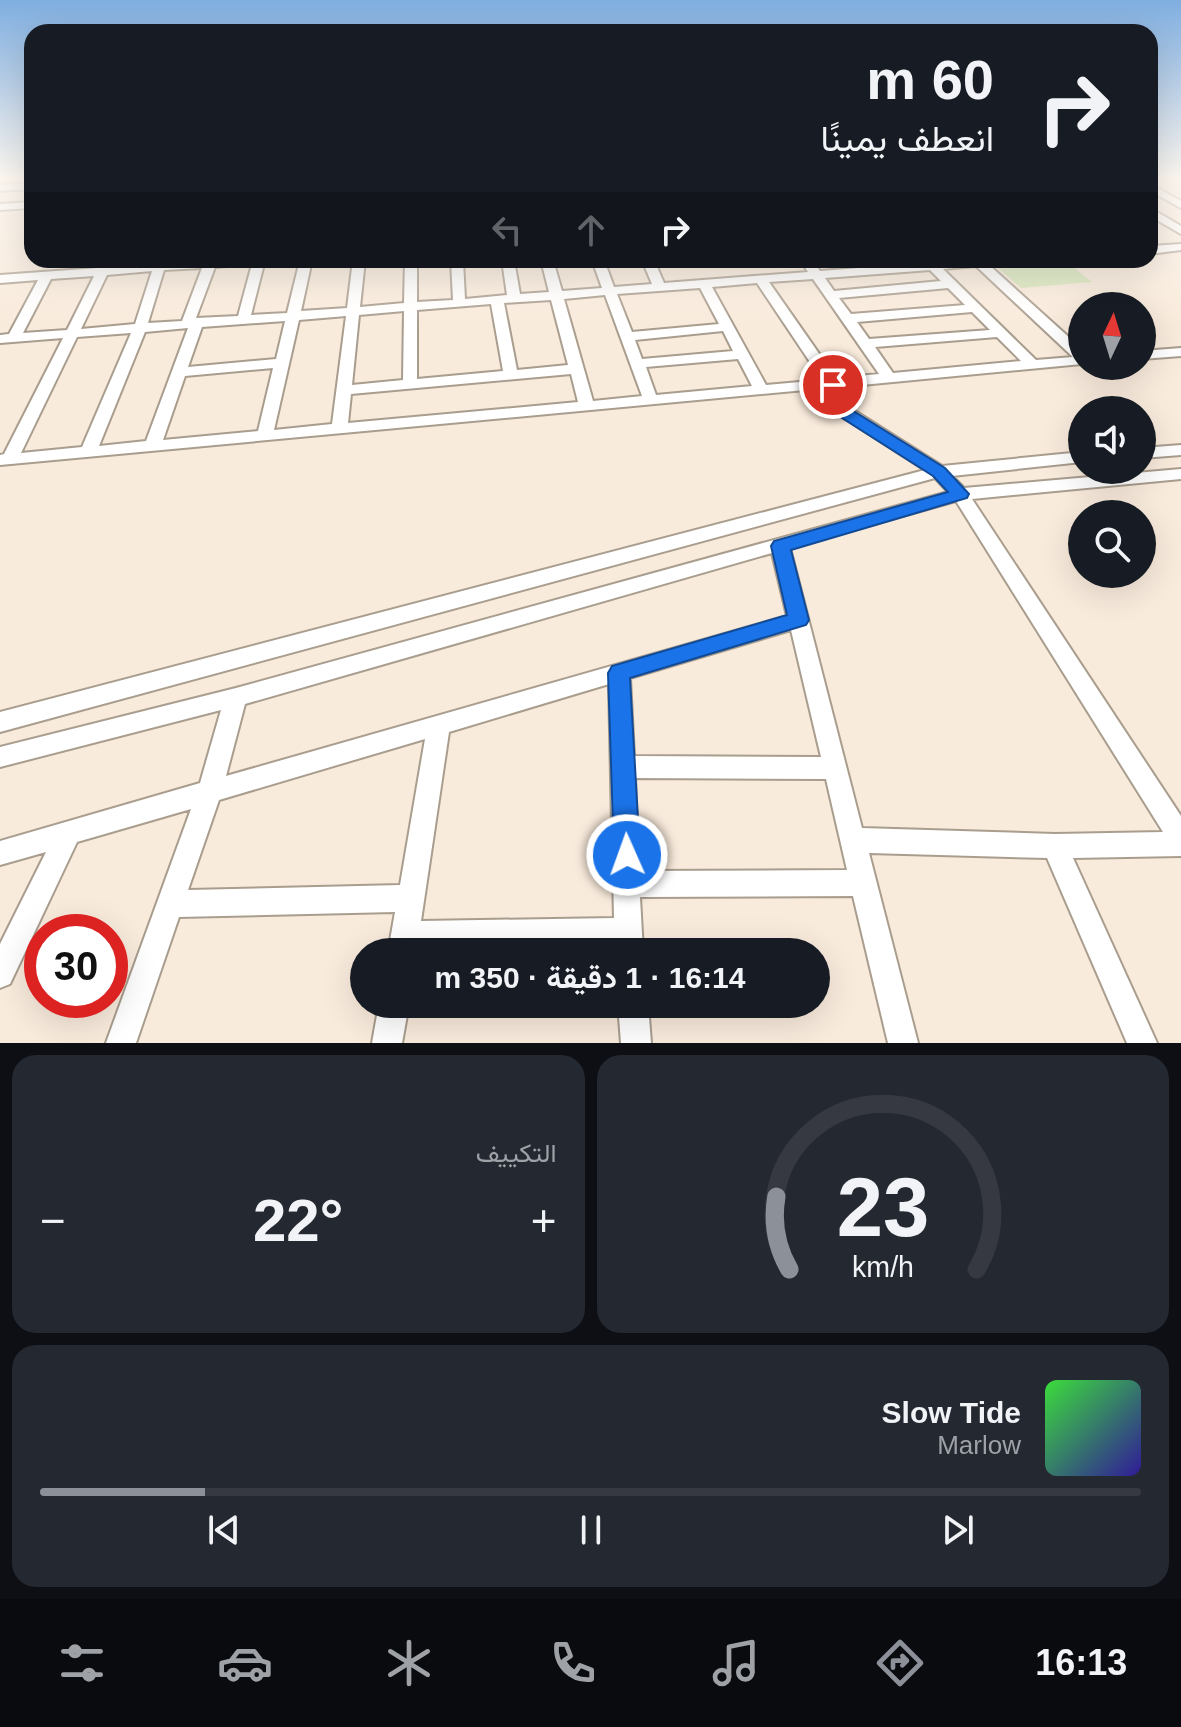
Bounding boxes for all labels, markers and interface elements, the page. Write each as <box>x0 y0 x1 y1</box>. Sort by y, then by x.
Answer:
text: 60 m <box>866 48 994 111</box>
icon: right <box>1022 56 1126 160</box>
text: انعطف يمينًا <box>821 118 994 159</box>
icon: left <box>485 208 529 252</box>
icon: ahead <box>569 208 613 252</box>
icon: right <box>653 208 697 252</box>
north arrow <box>1068 292 1156 380</box>
map controls <box>1068 292 1156 588</box>
pin <box>799 351 867 419</box>
icon: arrive <box>811 363 855 407</box>
button: sound <box>1068 396 1156 484</box>
button: search <box>1068 500 1156 588</box>
position arrow <box>585 813 669 897</box>
speed limit sign: 30 <box>24 914 128 1018</box>
text: 16:14 · 1 دقيقة · 350 m <box>435 961 745 994</box>
text: التكييف <box>476 1138 557 1168</box>
text: 23 <box>836 1161 929 1254</box>
text: 22° <box>253 1187 344 1254</box>
text: − <box>40 1196 66 1245</box>
text: + <box>531 1196 556 1245</box>
text: km/h <box>852 1251 914 1283</box>
text: Slow Tide <box>882 1396 1021 1429</box>
text: Marlow <box>937 1430 1021 1460</box>
icon: previous <box>202 1508 246 1552</box>
icon: pause <box>569 1508 613 1552</box>
icon: next <box>936 1508 980 1552</box>
icon: filters <box>54 1635 110 1691</box>
icon: car <box>217 1635 273 1691</box>
icon: climate <box>381 1635 437 1691</box>
icon: phone <box>545 1635 601 1691</box>
icon: music <box>708 1635 764 1691</box>
icon: directions <box>872 1635 928 1691</box>
text: 16:13 <box>1035 1642 1127 1683</box>

